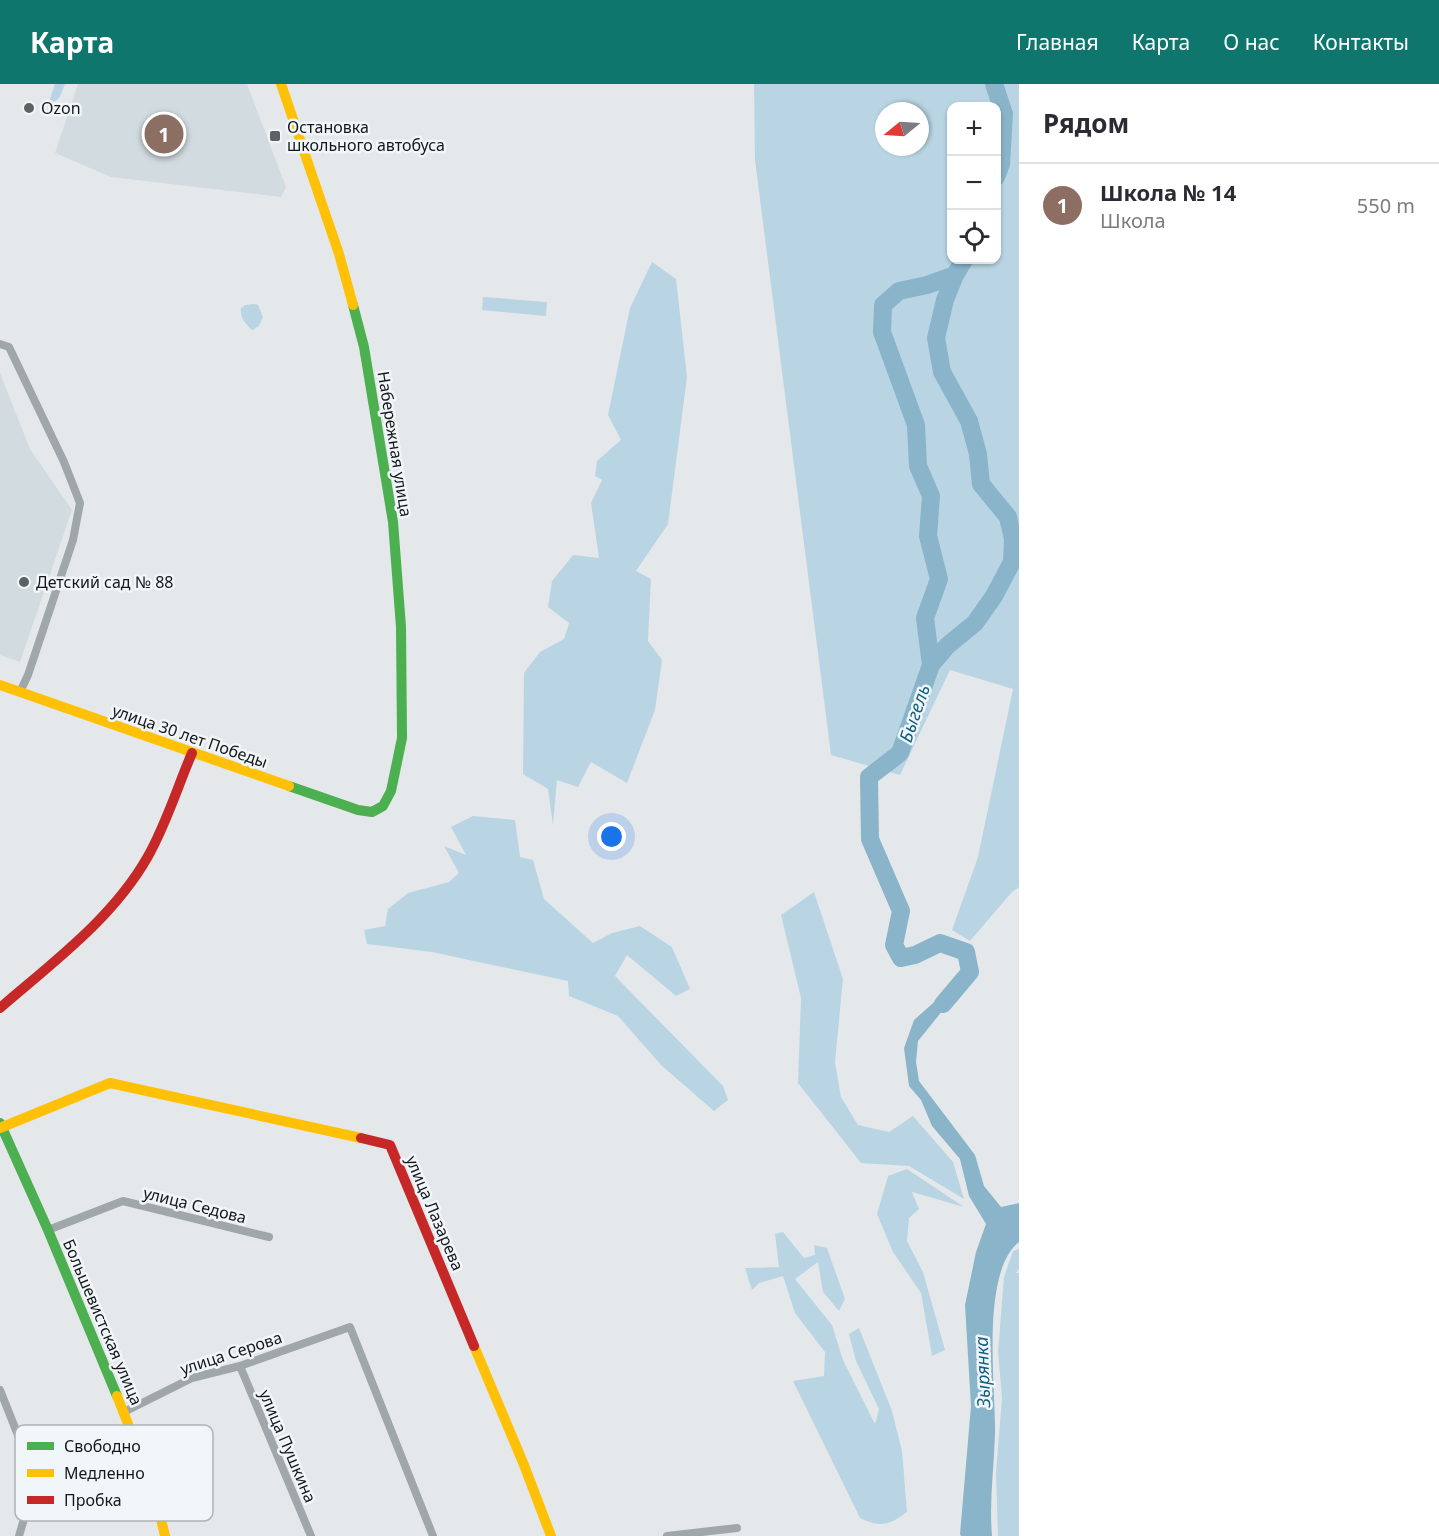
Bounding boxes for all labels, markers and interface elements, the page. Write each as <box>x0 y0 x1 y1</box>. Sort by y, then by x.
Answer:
text: Карта <box>30 23 114 61</box>
text: Главная <box>1016 28 1099 56</box>
text: Карта <box>1132 28 1190 56</box>
text: О нас <box>1223 28 1280 56</box>
text: Контакты <box>1313 28 1409 56</box>
place label: Ozon <box>41 97 81 119</box>
marker: Ozon <box>22 101 36 115</box>
north arrow <box>875 102 929 156</box>
map controls <box>947 102 1001 264</box>
button: + <box>947 102 1001 156</box>
text: Рядом <box>1043 105 1129 141</box>
pin: 1 <box>144 112 184 156</box>
place label: Остановка школьного автобуса <box>287 116 445 156</box>
marker: Остановка школьного автобуса <box>268 129 282 143</box>
button: − <box>947 156 1001 210</box>
text: Школа № 14 <box>1100 177 1236 207</box>
text: 1 <box>1057 192 1068 219</box>
text: 550 m <box>1357 192 1415 219</box>
text: Школа <box>1100 207 1166 234</box>
button: locate <box>947 210 1001 264</box>
street label: Набережная улица <box>373 370 417 518</box>
place label: Детский сад № 88 <box>36 571 173 593</box>
marker: Детский сад № 88 <box>17 575 31 589</box>
water label: Быгель <box>893 681 935 745</box>
street label: улица 30 лет Победы <box>109 699 271 773</box>
your location <box>597 822 626 851</box>
street label: улица Лазарева <box>401 1152 469 1274</box>
street label: улица Седова <box>141 1182 249 1228</box>
street label: Большевистская улица <box>58 1236 148 1408</box>
street label: улица Серова <box>177 1326 285 1380</box>
water label: Зырянка <box>969 1336 995 1409</box>
street label: улица Пушкина <box>254 1386 322 1506</box>
legend <box>15 1425 213 1521</box>
text: Свободно <box>64 1435 141 1457</box>
text: Медленно <box>64 1462 145 1484</box>
text: Пробка <box>64 1489 122 1511</box>

